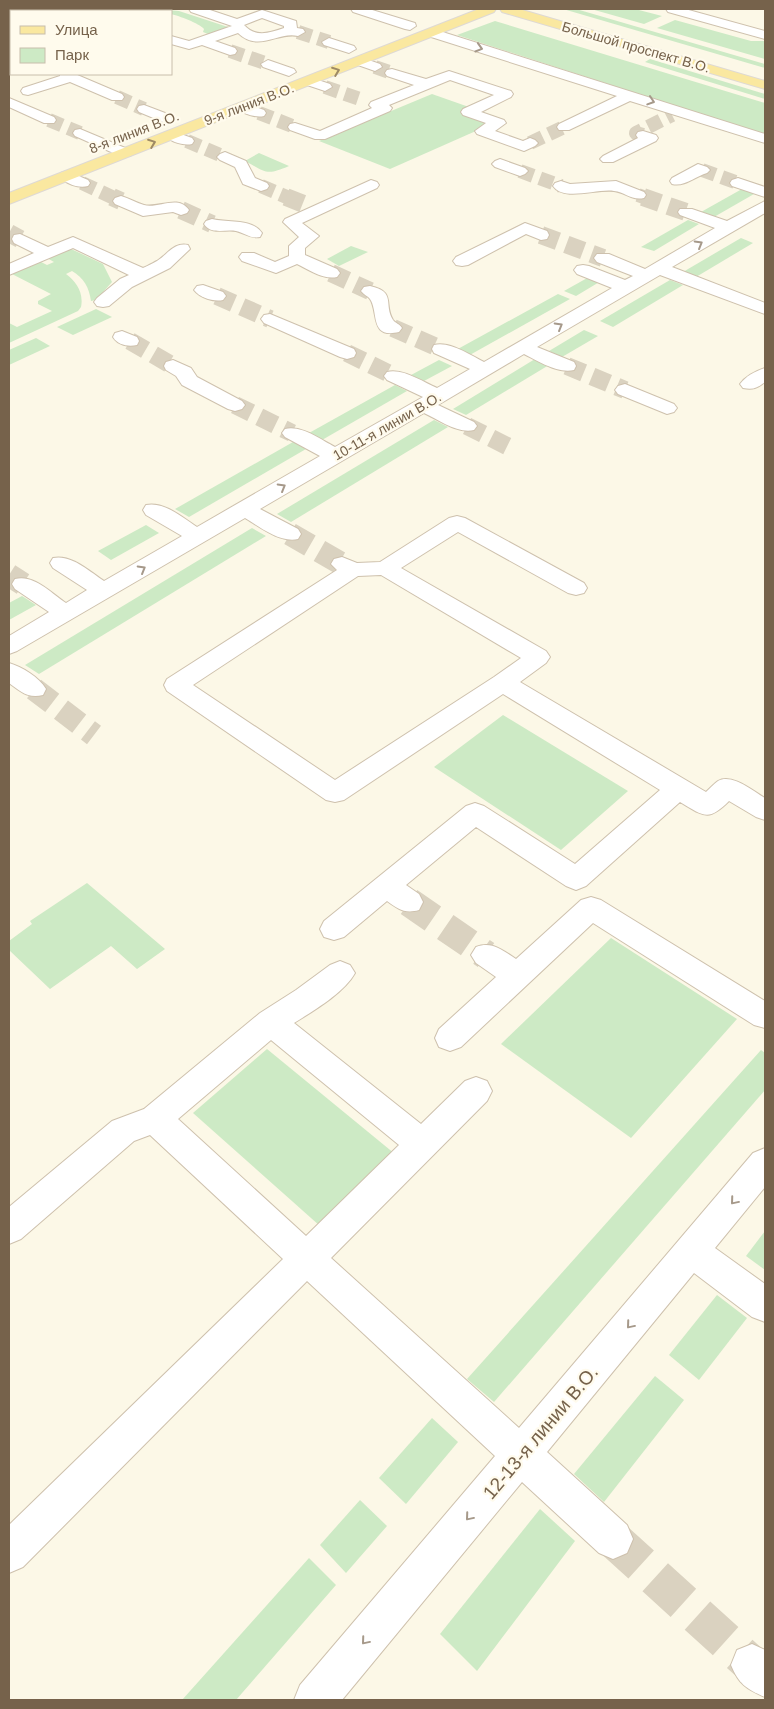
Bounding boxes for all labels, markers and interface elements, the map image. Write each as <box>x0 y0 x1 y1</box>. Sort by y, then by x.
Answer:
legend <box>10 10 172 75</box>
street label: Большой проспект В.О. <box>560 18 712 76</box>
text: Улица <box>55 21 98 38</box>
one-way arrow <box>474 42 483 52</box>
text: Парк <box>55 46 89 63</box>
one-way arrow <box>331 66 340 77</box>
street label: 9-я линия В.О. <box>202 80 296 128</box>
one-way arrow <box>646 96 654 106</box>
street label: 8-я линия В.О. <box>87 108 181 156</box>
one-way arrow <box>147 139 156 149</box>
one-way arrow <box>694 241 703 251</box>
one-way arrow <box>553 322 562 332</box>
street label: 10-11-я линии В.О. <box>330 389 444 463</box>
one-way arrow <box>277 483 286 493</box>
one-way arrow <box>136 565 145 575</box>
one-way arrow <box>731 1195 740 1204</box>
one-way arrow <box>626 1320 635 1329</box>
street label: 12-13-я линии В.О. <box>479 1362 602 1503</box>
one-way arrow <box>466 1511 475 1520</box>
one-way arrow <box>361 1636 370 1645</box>

